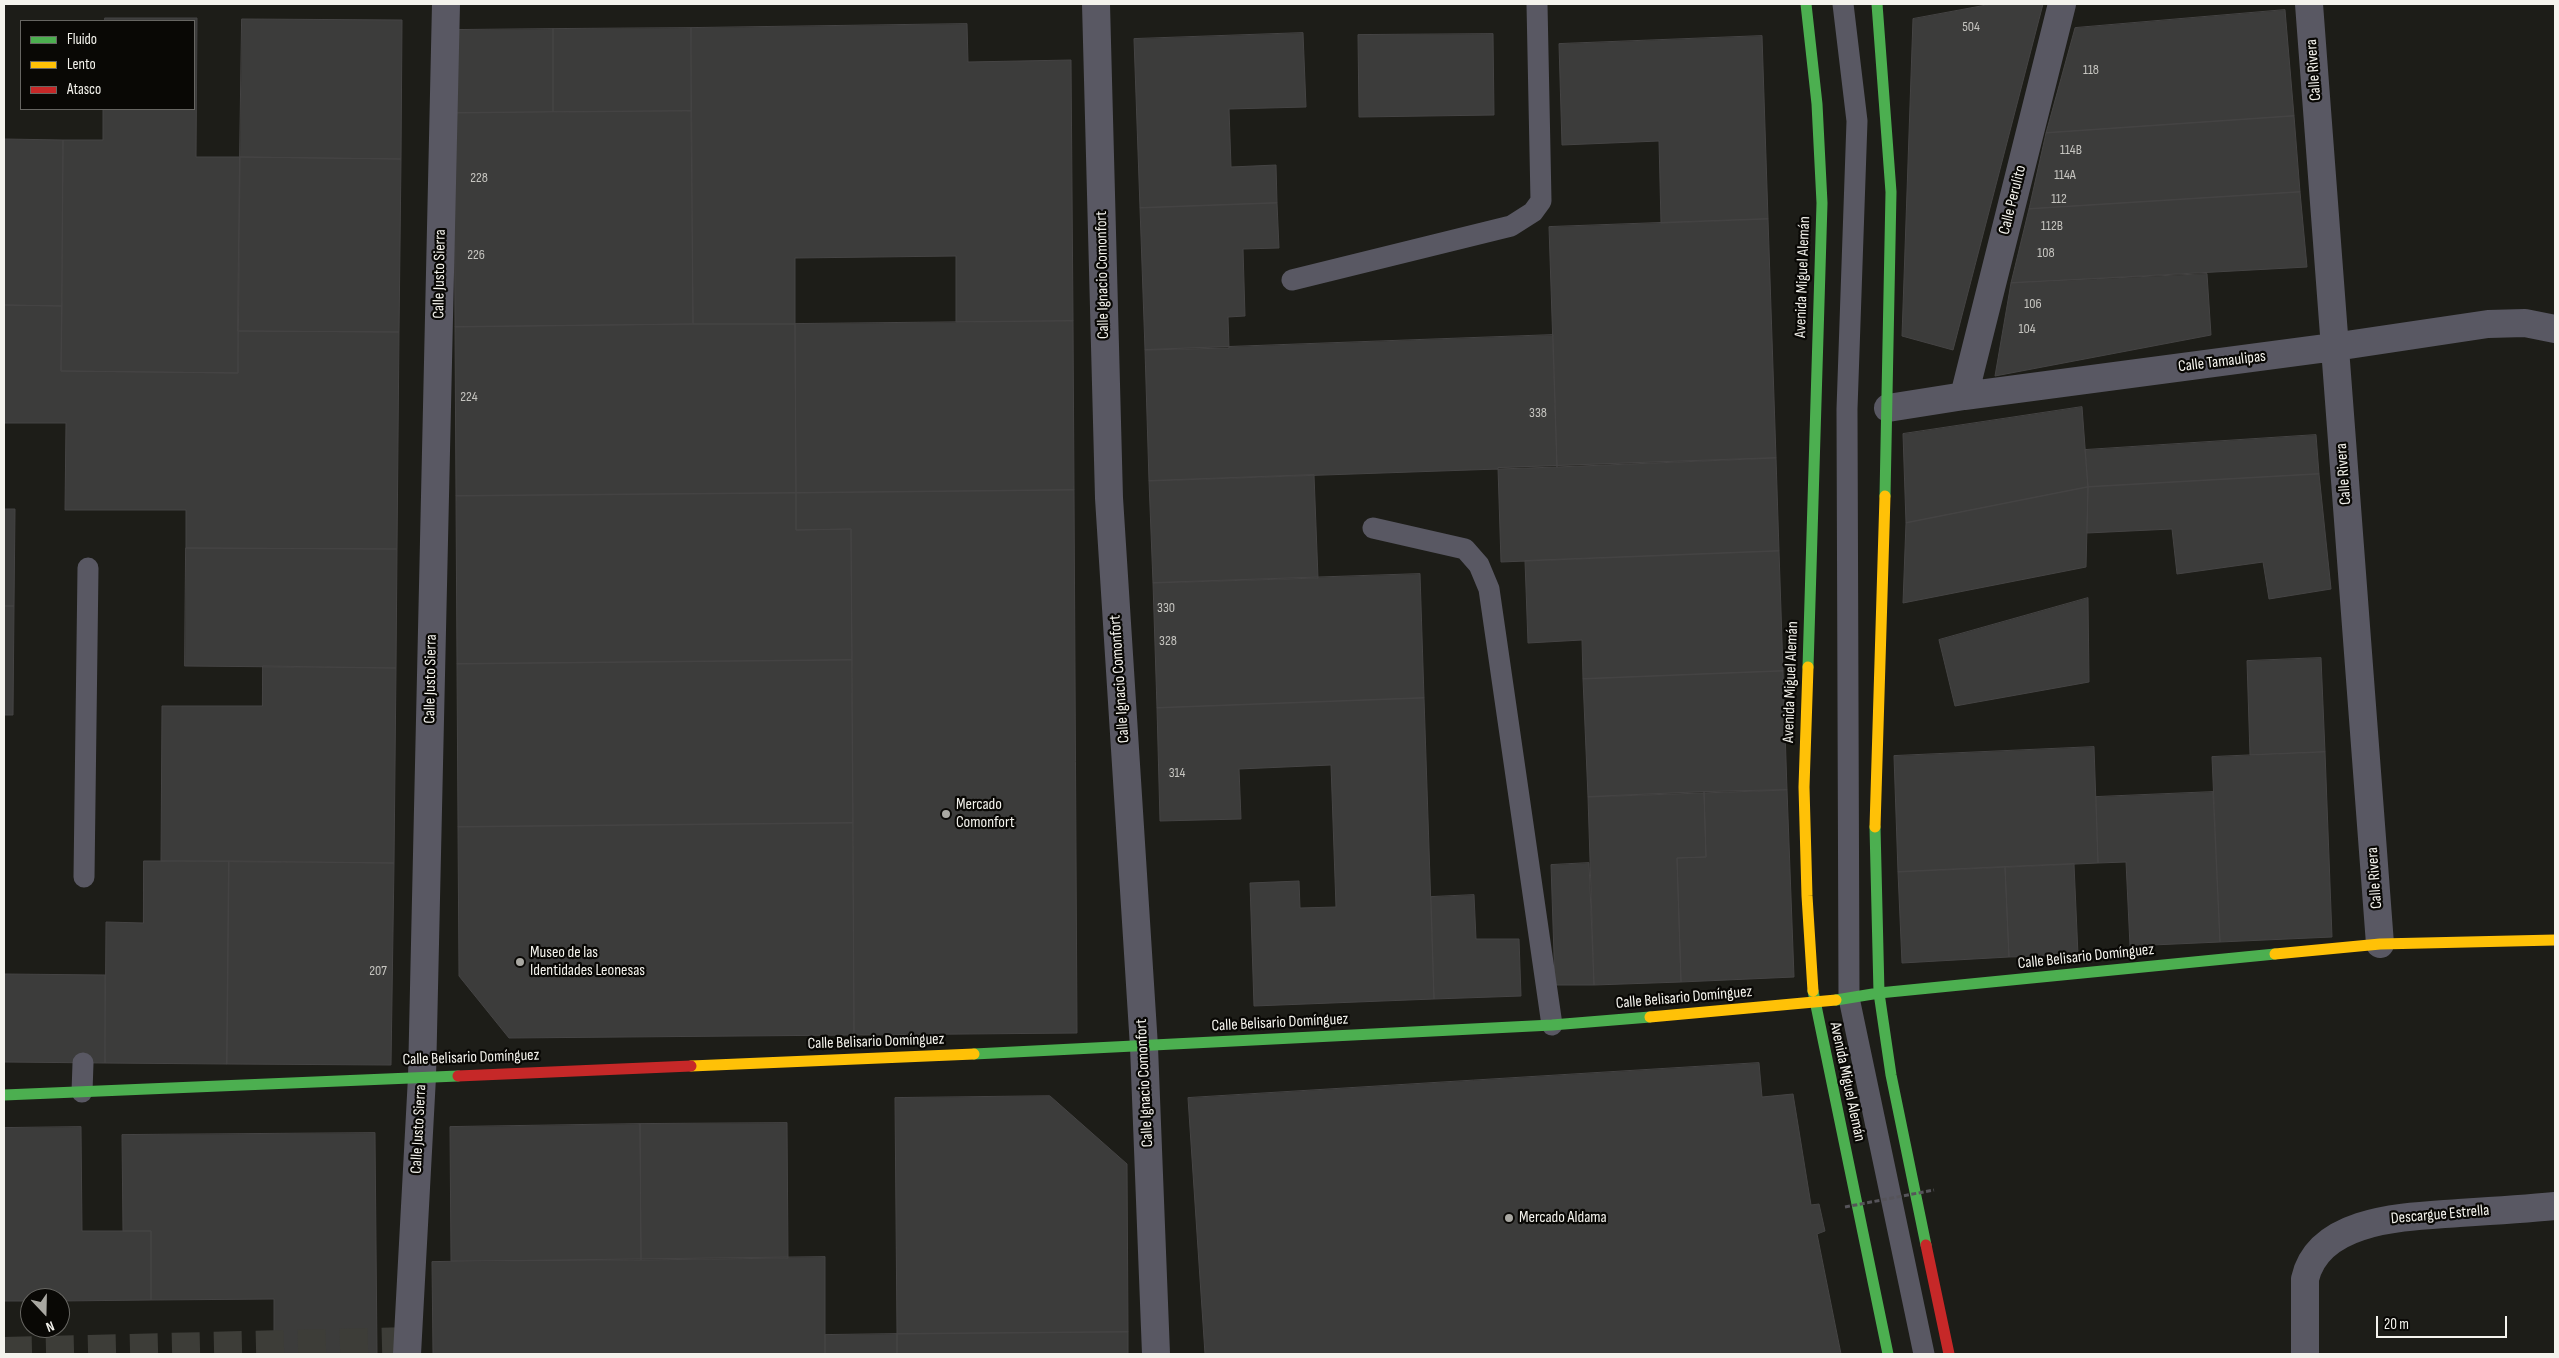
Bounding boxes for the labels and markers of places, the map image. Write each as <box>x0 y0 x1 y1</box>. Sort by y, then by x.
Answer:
place label: Mercado Comonfort <box>956 795 1015 833</box>
marker: Mercado Comonfort <box>940 808 952 820</box>
place label: Museo de las Identidades Leonesas <box>530 943 645 981</box>
marker: Museo de las Identidades Leonesas <box>514 956 526 968</box>
place label: Mercado Aldama <box>1519 1208 1607 1228</box>
marker: Mercado Aldama <box>1503 1212 1515 1224</box>

